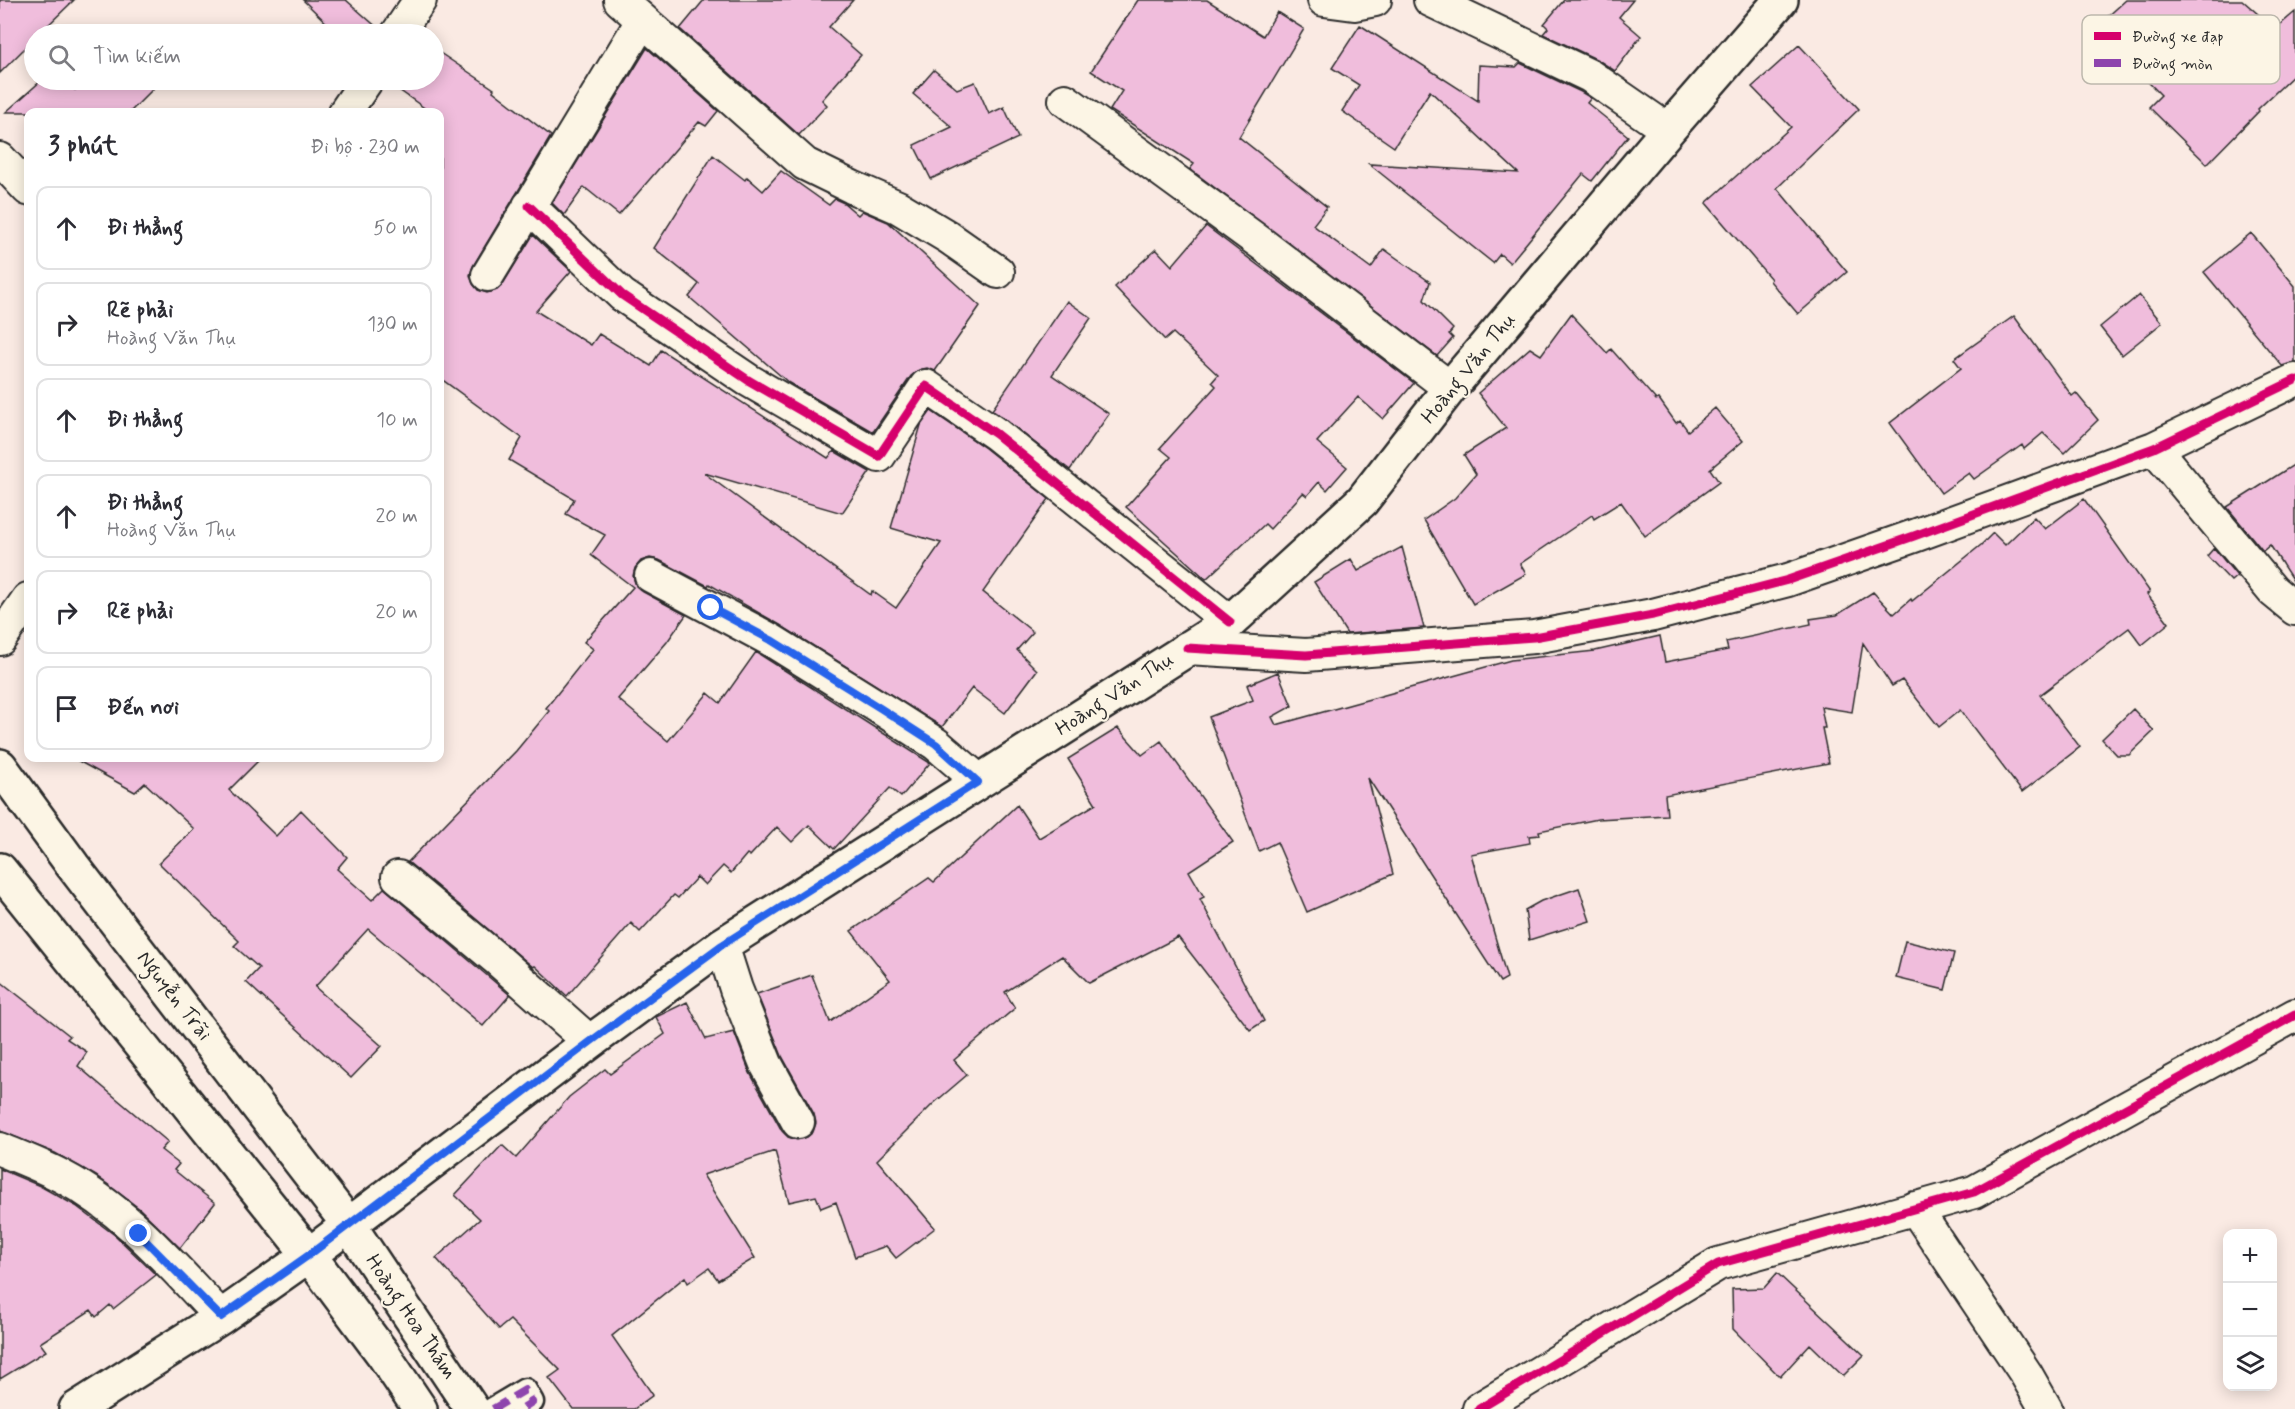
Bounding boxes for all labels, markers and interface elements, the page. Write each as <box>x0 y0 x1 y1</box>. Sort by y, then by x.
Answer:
legend <box>2082 15 2280 84</box>
search box <box>24 24 444 90</box>
text: Đường xe đạp <box>2132 27 2224 49</box>
icon: search <box>45 41 78 74</box>
text: Tìm kiếm <box>93 43 181 71</box>
text: Đường mòn <box>2132 54 2213 76</box>
text: 3 phút <box>48 130 118 164</box>
text: Đi bộ · 230 m <box>310 134 420 161</box>
icon: ahead <box>50 212 83 245</box>
text: Đi thẳng <box>107 214 183 242</box>
text: 50 m <box>373 215 418 242</box>
text: Rẽ phải <box>107 297 173 325</box>
street label: Hoàng Văn Thụ <box>1415 306 1524 431</box>
icon: right <box>50 308 83 341</box>
text: 130 m <box>367 311 418 338</box>
text: Hoàng Văn Thụ <box>107 325 237 352</box>
icon: ahead <box>50 404 83 437</box>
text: Đi thẳng <box>107 406 183 434</box>
text: 10 m <box>376 407 418 434</box>
text: Đi thẳng <box>107 489 183 517</box>
icon: ahead <box>50 500 83 533</box>
text: 20 m <box>375 503 418 530</box>
text: Hoàng Văn Thụ <box>107 517 237 544</box>
route start <box>697 594 723 620</box>
icon: right <box>50 596 83 629</box>
text: Rẽ phải <box>107 598 173 626</box>
text: 20 m <box>375 599 418 626</box>
street label: Hoàng Văn Thụ <box>1050 645 1181 745</box>
icon: arrive <box>50 692 83 725</box>
text: Đến nơi <box>107 694 179 722</box>
street label: Nguyễn Trãi <box>129 945 218 1048</box>
route end <box>125 1220 151 1246</box>
map controls <box>2223 1229 2277 1391</box>
button: + <box>2223 1229 2277 1283</box>
street label: Hoàng Hoa Thám <box>357 1249 463 1386</box>
button: − <box>2223 1283 2277 1337</box>
button: layers <box>2223 1337 2277 1391</box>

